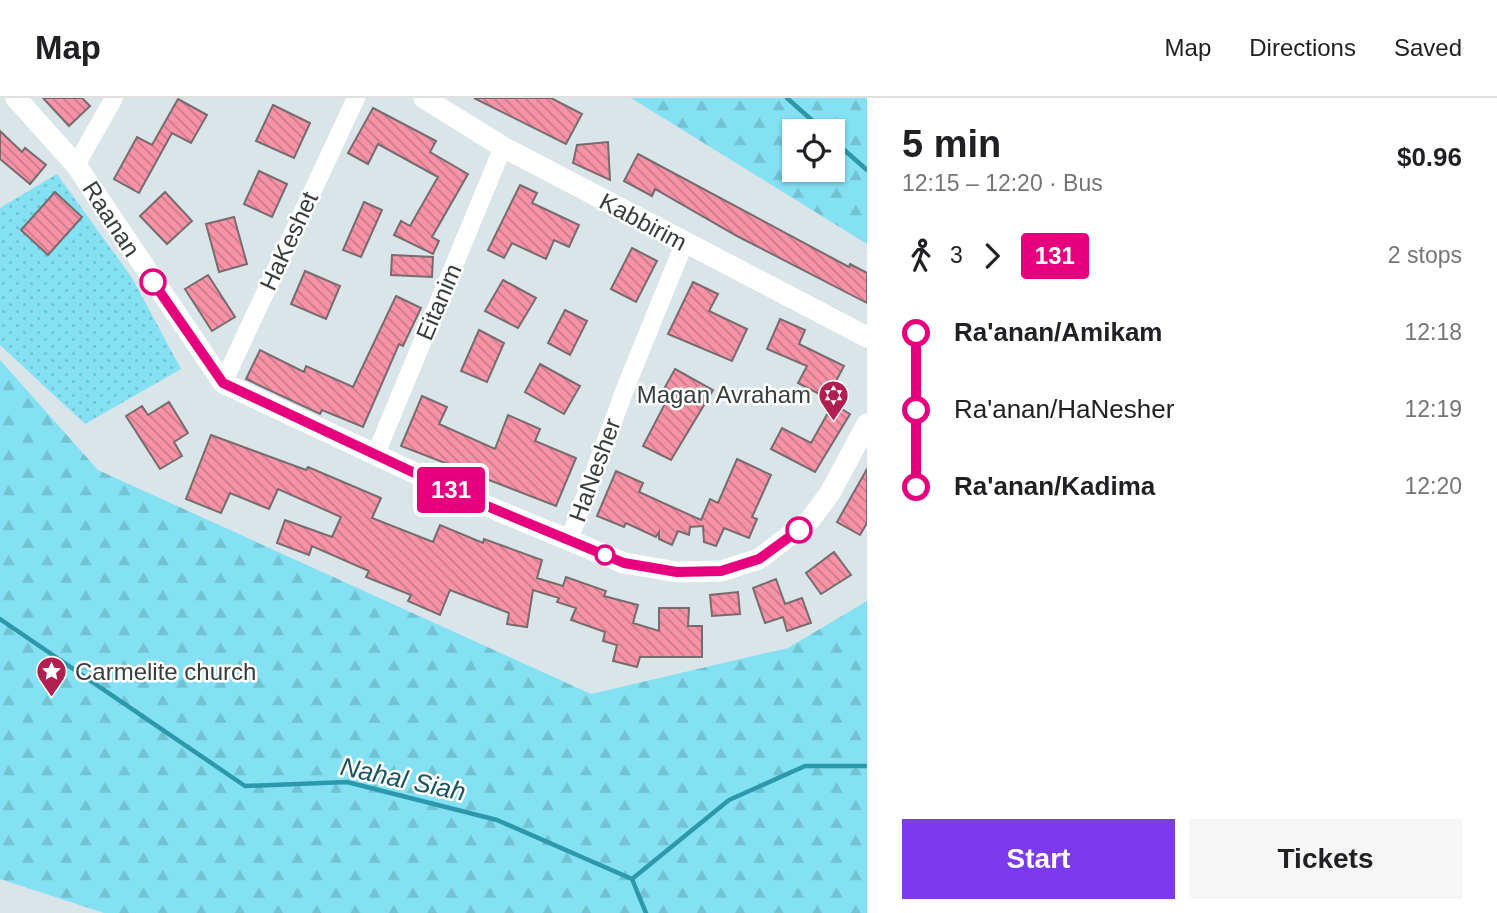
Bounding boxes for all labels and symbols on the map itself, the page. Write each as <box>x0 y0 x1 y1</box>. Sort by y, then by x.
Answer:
street label: Raanan <box>77 176 146 261</box>
street label: HaKeshet <box>254 187 323 294</box>
street label: Kabbirim <box>595 187 691 256</box>
street label: Eitanim <box>410 260 467 344</box>
unlabelled marker <box>140 269 166 295</box>
synagogue icon: Magan Avraham <box>817 378 851 422</box>
place label: Magan Avraham <box>637 381 811 408</box>
street label: HaNesher <box>563 414 626 525</box>
line badge: 131 <box>411 467 491 513</box>
unlabelled marker <box>786 517 812 543</box>
unlabelled marker <box>595 545 615 565</box>
place icon: Carmelite church <box>35 655 69 699</box>
place label: Carmelite church <box>75 658 256 685</box>
water label: Nahal Siah <box>338 751 468 807</box>

